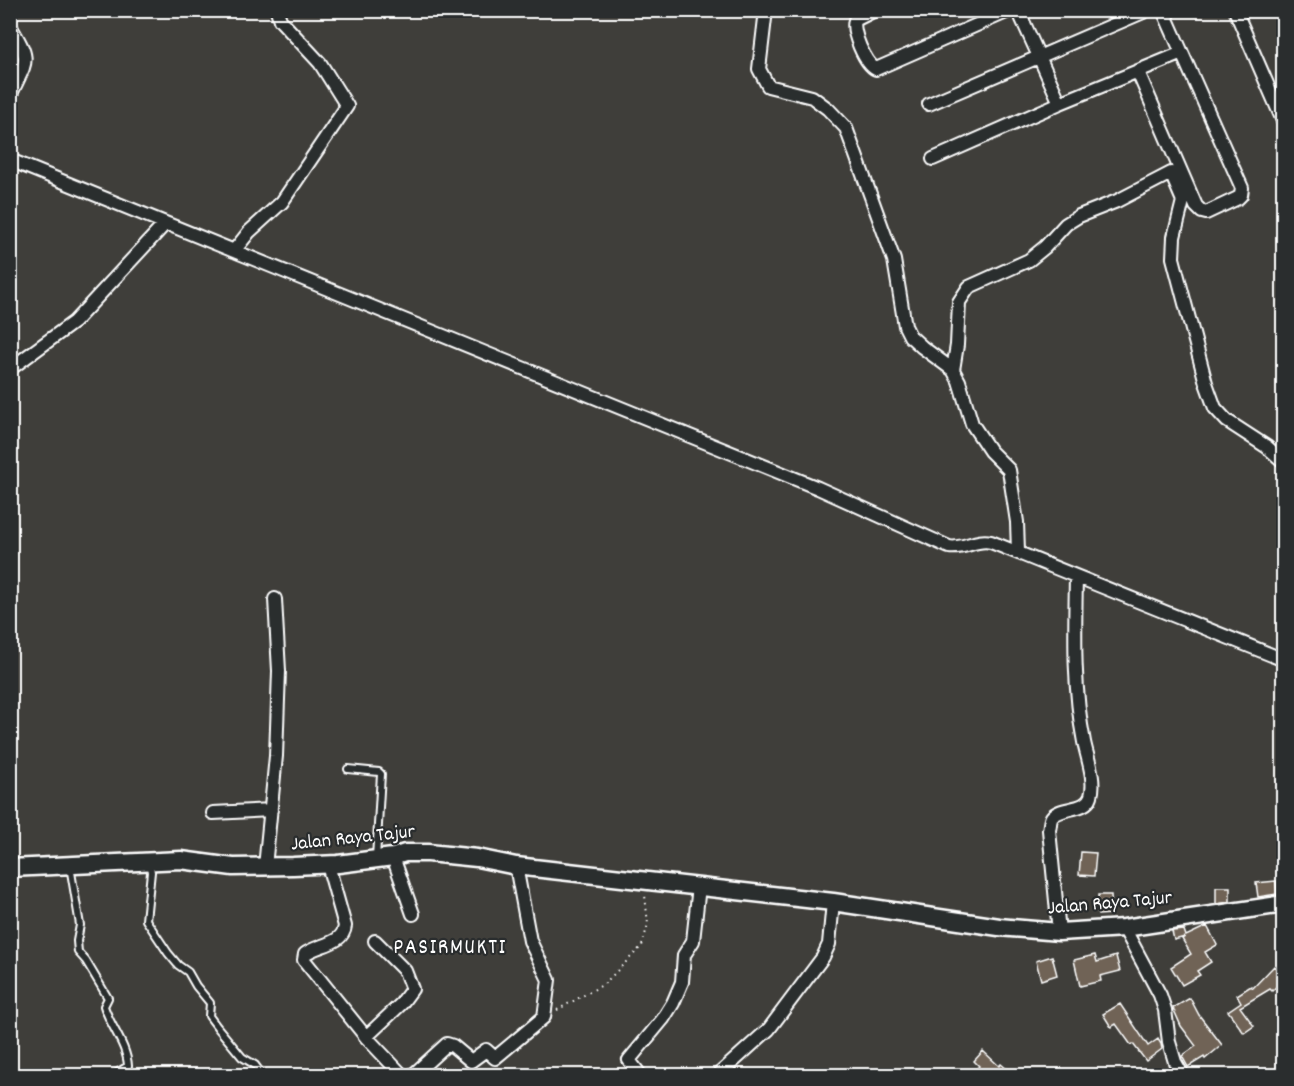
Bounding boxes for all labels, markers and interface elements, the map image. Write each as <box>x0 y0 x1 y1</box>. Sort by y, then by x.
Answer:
street label: Jalan Raya Tajur <box>290 819 417 859</box>
street label: Jalan Raya Tajur <box>1047 885 1174 923</box>
district label: PASIRMUKTI <box>393 933 507 964</box>

